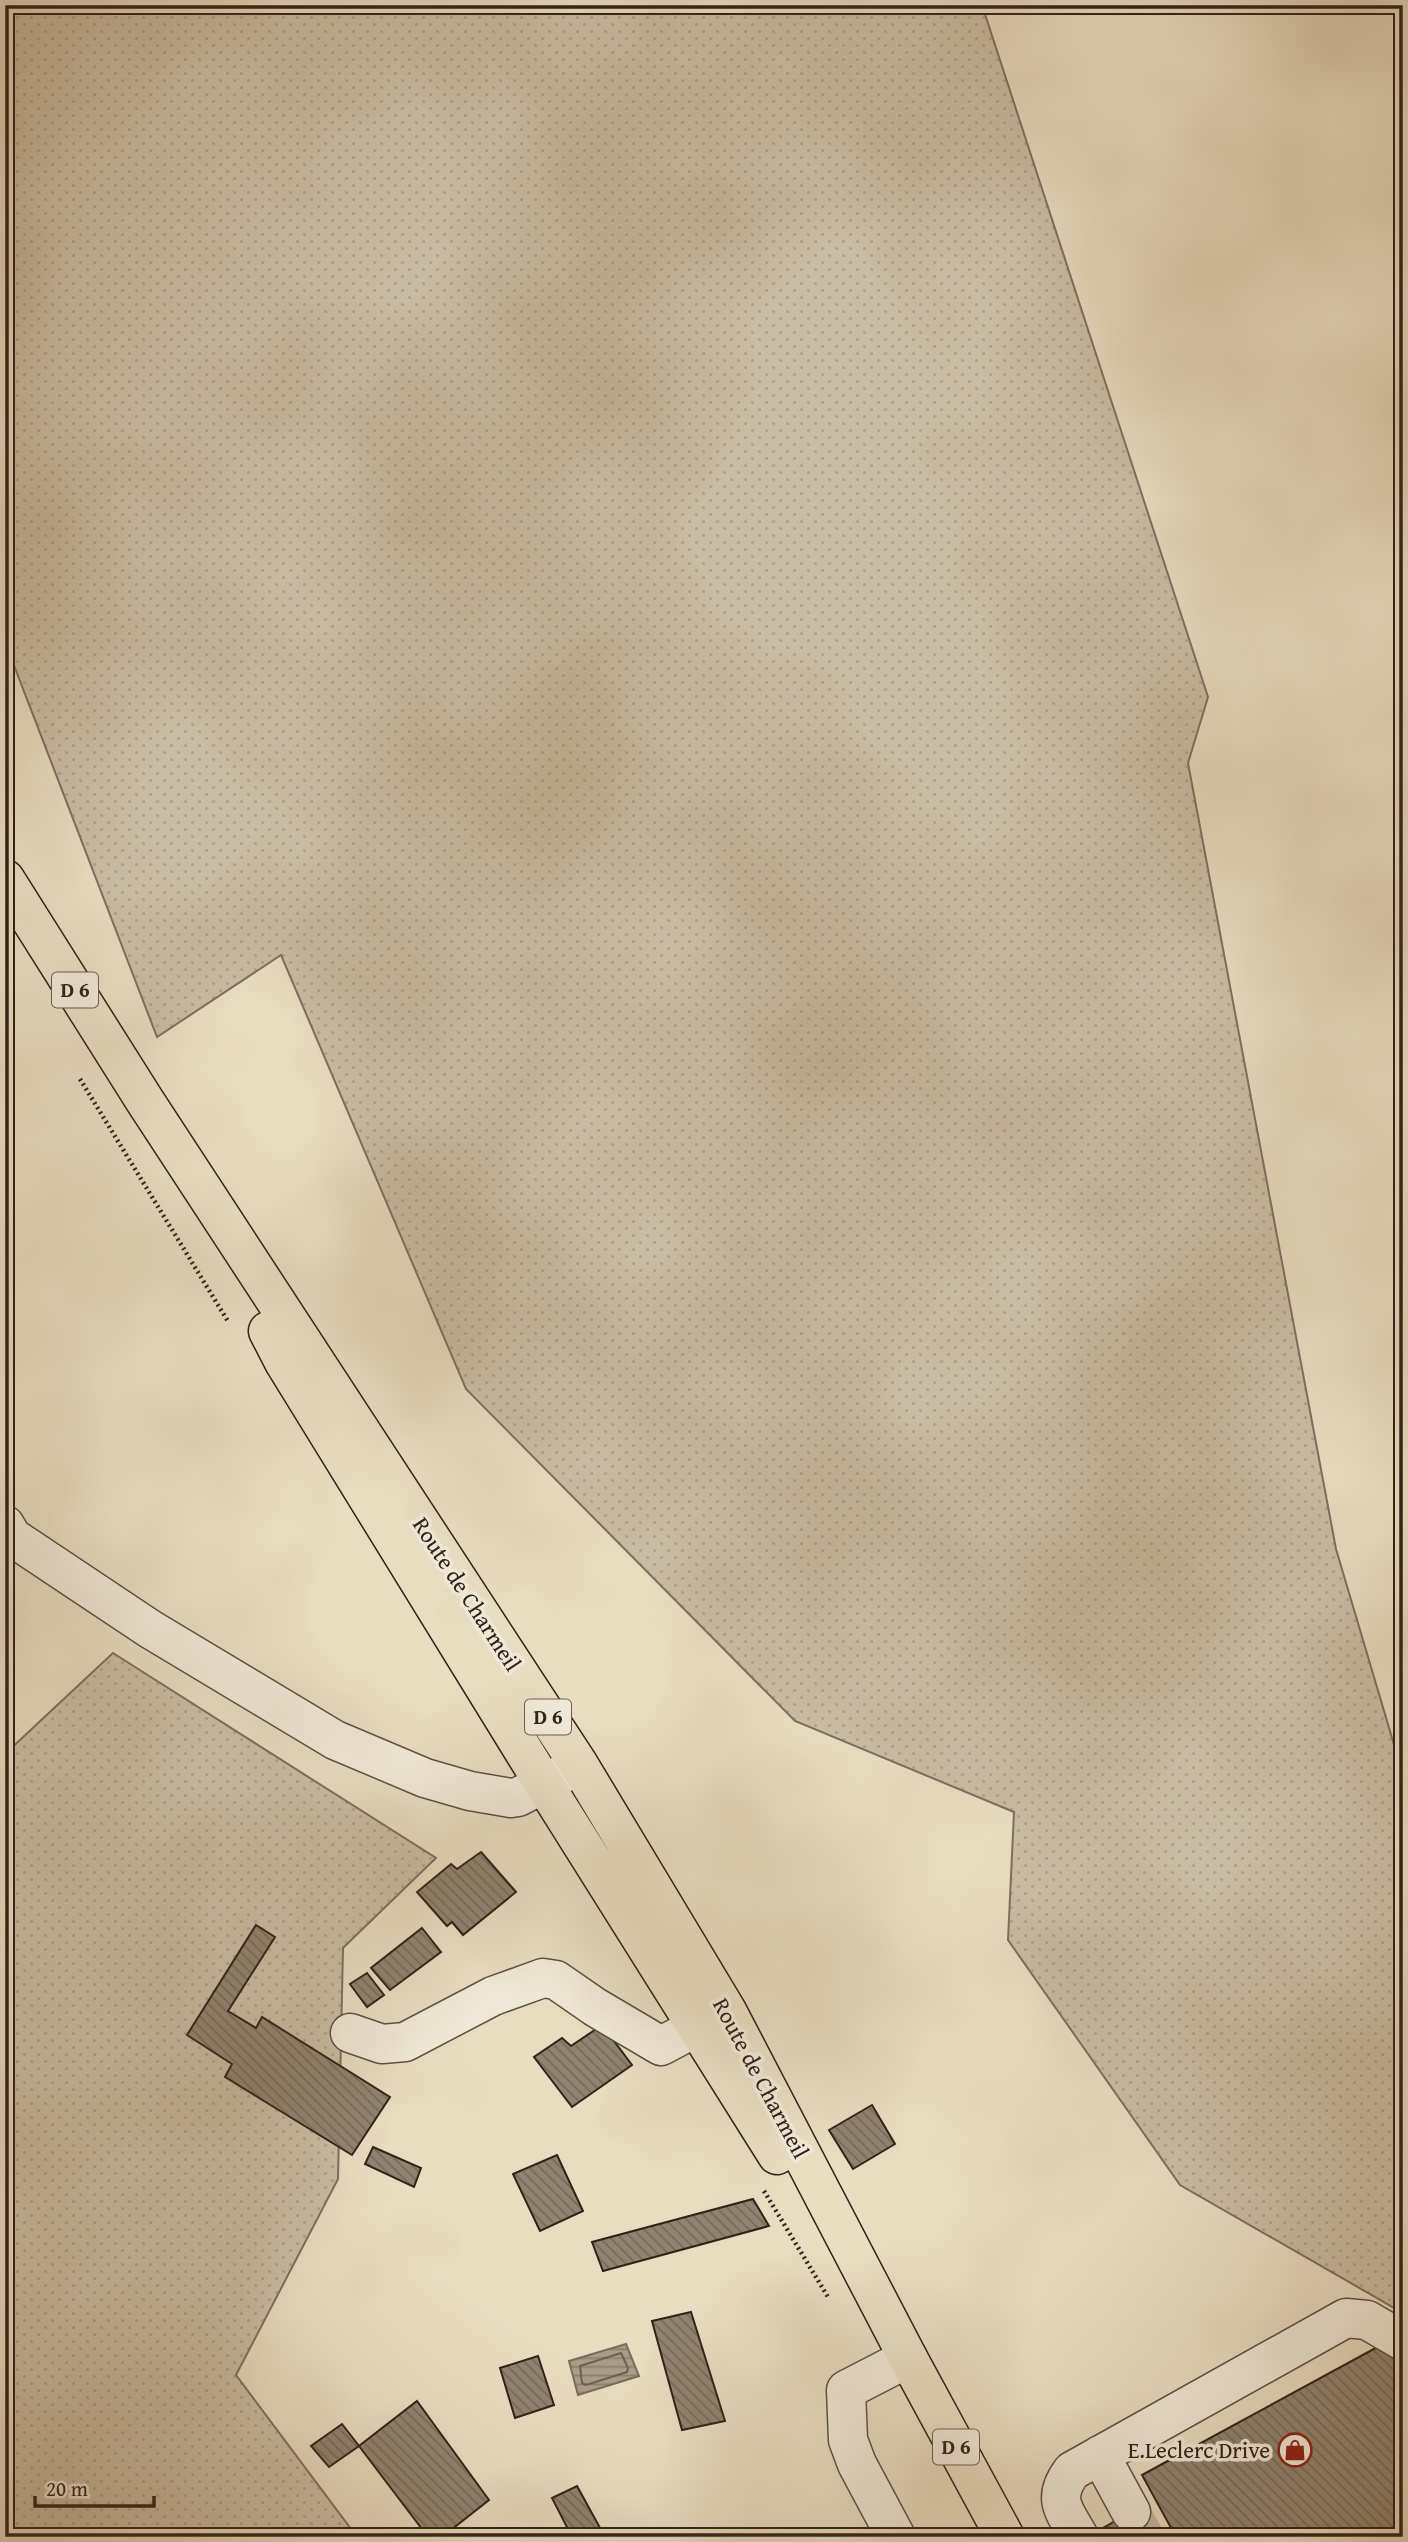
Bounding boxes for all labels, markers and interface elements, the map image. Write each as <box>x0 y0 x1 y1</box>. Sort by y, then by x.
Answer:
road number: D 6 <box>52 972 98 1007</box>
street label: Route de Charmeil <box>405 1510 530 1677</box>
road number: D 6 <box>525 1700 571 1734</box>
street label: Route de Charmeil <box>705 1992 818 2164</box>
road number: D 6 <box>933 2430 979 2464</box>
shop icon: E.Leclerc Drive <box>1276 2431 1314 2469</box>
place label: E.Leclerc Drive <box>1128 2433 1270 2466</box>
scale bar <box>35 2465 154 2509</box>
text: 20 m <box>46 2473 88 2504</box>

